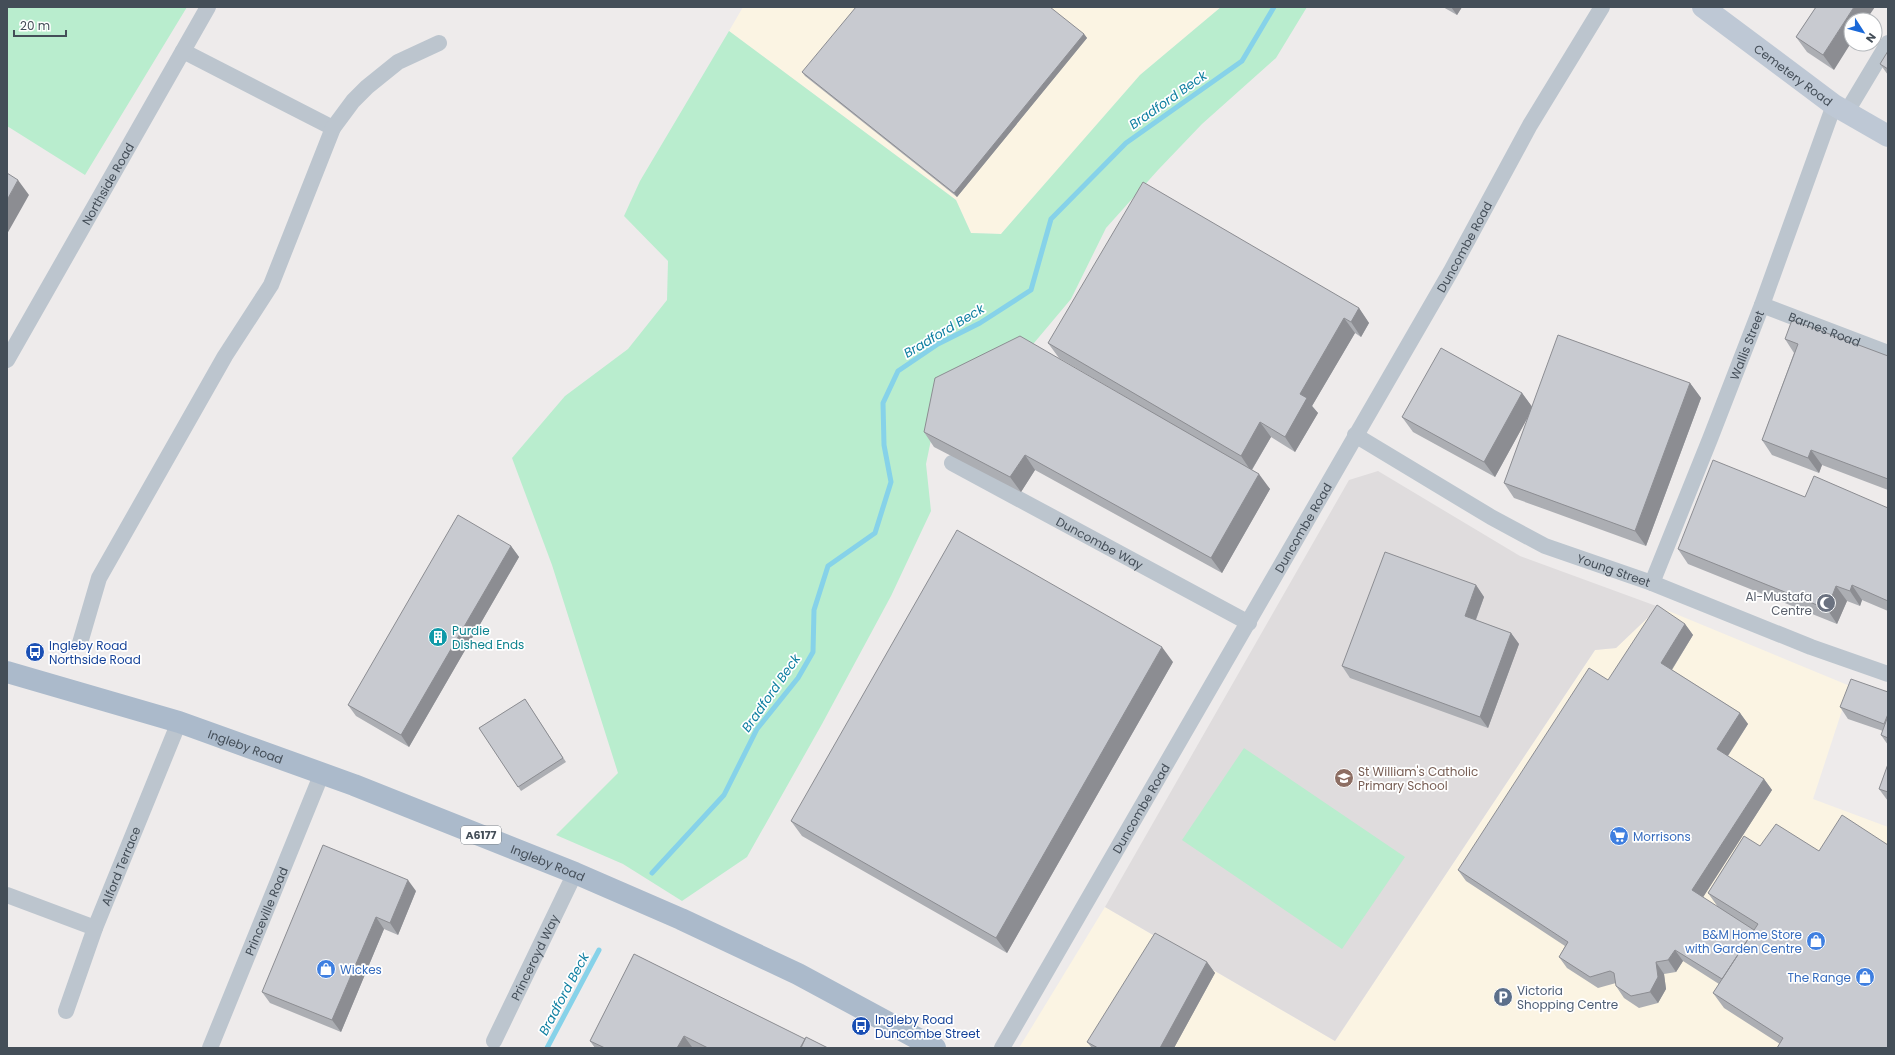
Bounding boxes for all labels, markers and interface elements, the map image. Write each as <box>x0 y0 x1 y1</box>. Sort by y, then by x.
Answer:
scale bar <box>14 12 66 38</box>
north arrow <box>1843 12 1883 52</box>
text: 20 m <box>20 17 50 34</box>
text: N <box>1862 30 1880 46</box>
street label: Cemetery Road <box>1751 40 1836 110</box>
water label: Bradford Beck <box>1125 65 1212 134</box>
street label: Northside Road <box>77 139 138 228</box>
street label: Duncombe Road <box>1432 198 1496 295</box>
water label: Bradford Beck <box>900 299 989 363</box>
street label: Barnes Road <box>1786 307 1863 350</box>
street label: Wallis Street <box>1725 308 1768 382</box>
street label: Duncombe Road <box>1270 480 1335 576</box>
street label: Duncombe Way <box>1053 512 1147 573</box>
street label: Young Street <box>1575 549 1653 590</box>
place label: Al-Mustafa Centre <box>1746 588 1812 619</box>
mosque icon: Al-Mustafa Centre <box>1815 592 1837 614</box>
place label: Purdie Dished Ends <box>452 622 524 653</box>
building icon: Purdie Dished Ends <box>427 626 449 648</box>
place label: Ingleby Road Northside Road <box>49 637 141 668</box>
bus stop icon: Ingleby Road Northside Road <box>24 641 46 663</box>
water label: Bradford Beck <box>737 649 806 736</box>
street label: Ingleby Road <box>206 725 286 767</box>
street label: Duncombe Road <box>1108 760 1173 856</box>
place label: St William's Catholic Primary School <box>1358 763 1478 794</box>
school or university icon: St William's Catholic Primary School <box>1333 767 1355 789</box>
street label: Alford Terrace <box>97 824 144 908</box>
supermarket icon: Morrisons <box>1608 825 1630 847</box>
road number: A6177 <box>461 826 501 844</box>
place label: Morrisons <box>1633 828 1691 845</box>
street label: Ingleby Road <box>508 840 588 885</box>
street label: Princeville Road <box>240 864 291 958</box>
street label: Princeroyd Way <box>506 911 562 1003</box>
place label: B&M Home Store with Garden Centre <box>1685 926 1802 957</box>
shop icon: B&M Home Store with Garden Centre <box>1805 930 1827 952</box>
water label: Bradford Beck <box>534 948 594 1039</box>
shop icon: Wickes <box>315 958 337 980</box>
place label: Wickes <box>340 961 382 978</box>
shop icon: The Range <box>1854 966 1876 988</box>
place label: The Range <box>1788 969 1851 986</box>
place label: Victoria Shopping Centre <box>1517 982 1618 1013</box>
parking icon: Victoria Shopping Centre <box>1492 986 1514 1008</box>
place label: Ingleby Road Duncombe Street <box>875 1011 980 1042</box>
bus stop icon: Ingleby Road Duncombe Street <box>850 1015 872 1037</box>

